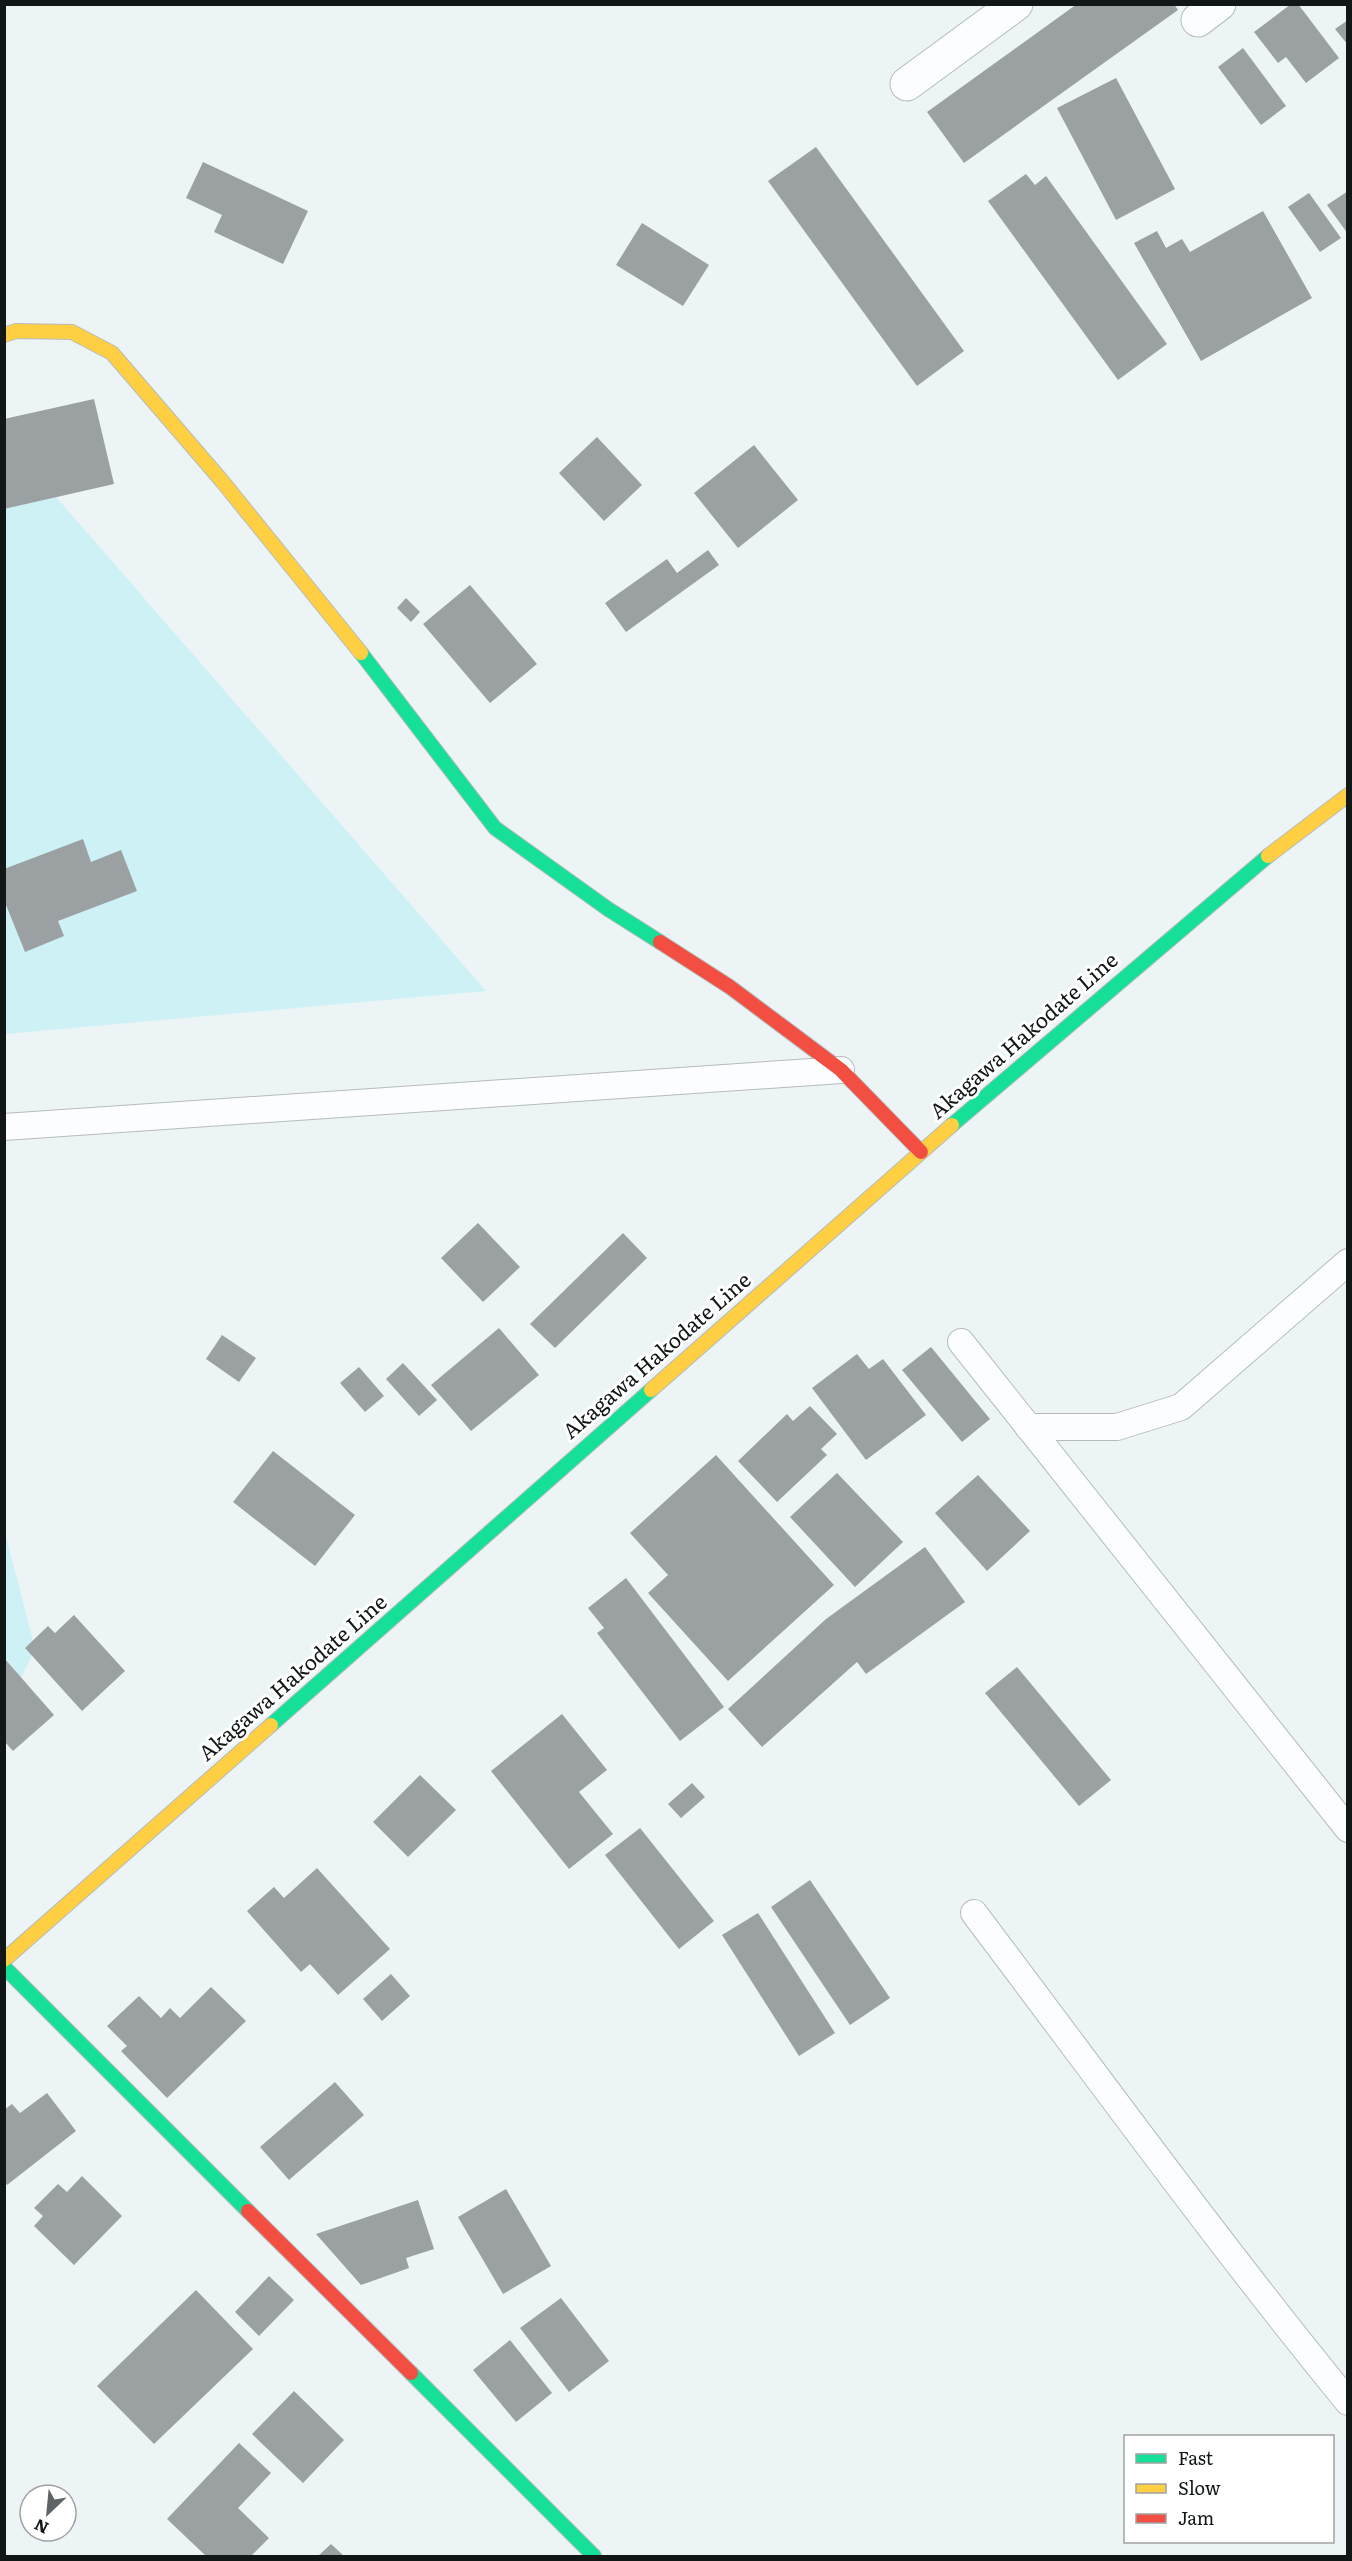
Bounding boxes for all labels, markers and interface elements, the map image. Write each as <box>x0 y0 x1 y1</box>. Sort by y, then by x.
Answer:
street label: Akagawa Hakodate Line <box>921 943 1123 1125</box>
street label: Akagawa Hakodate Line <box>554 1263 756 1445</box>
street label: Akagawa Hakodate Line <box>190 1585 392 1767</box>
legend <box>1124 2435 1334 2543</box>
text: Fast <box>1178 2444 1214 2471</box>
text: Slow <box>1178 2474 1221 2501</box>
north arrow <box>18 2483 78 2543</box>
text: Jam <box>1178 2504 1214 2531</box>
text: N <box>30 2514 52 2541</box>

